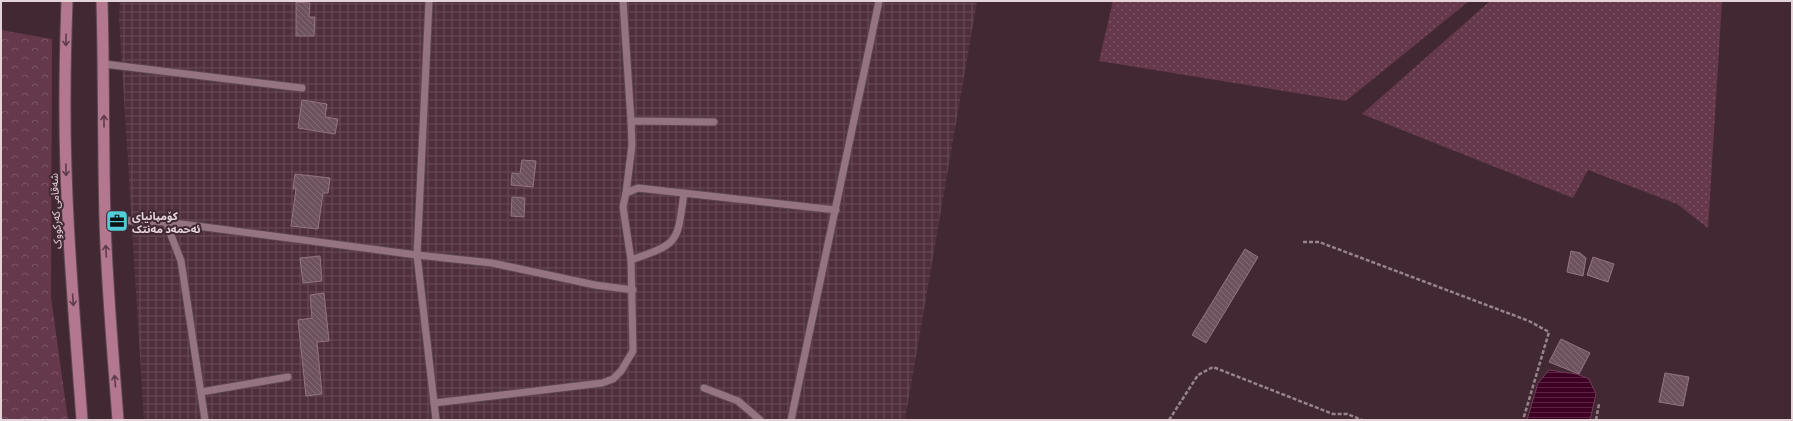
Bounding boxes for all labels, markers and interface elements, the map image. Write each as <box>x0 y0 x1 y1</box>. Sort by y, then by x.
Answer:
one-way arrow <box>62 33 70 46</box>
one-way arrow <box>100 115 108 128</box>
one-way arrow <box>63 163 70 176</box>
street label: شەقامی کەرکووک <box>46 172 64 249</box>
office icon: کۆمپانیای ئەحمەد مەنتک <box>104 208 130 234</box>
place label: کۆمپانیای ئەحمەد مەنتک <box>132 208 200 236</box>
one-way arrow <box>103 245 110 258</box>
one-way arrow <box>69 293 76 306</box>
one-way arrow <box>111 375 119 388</box>

